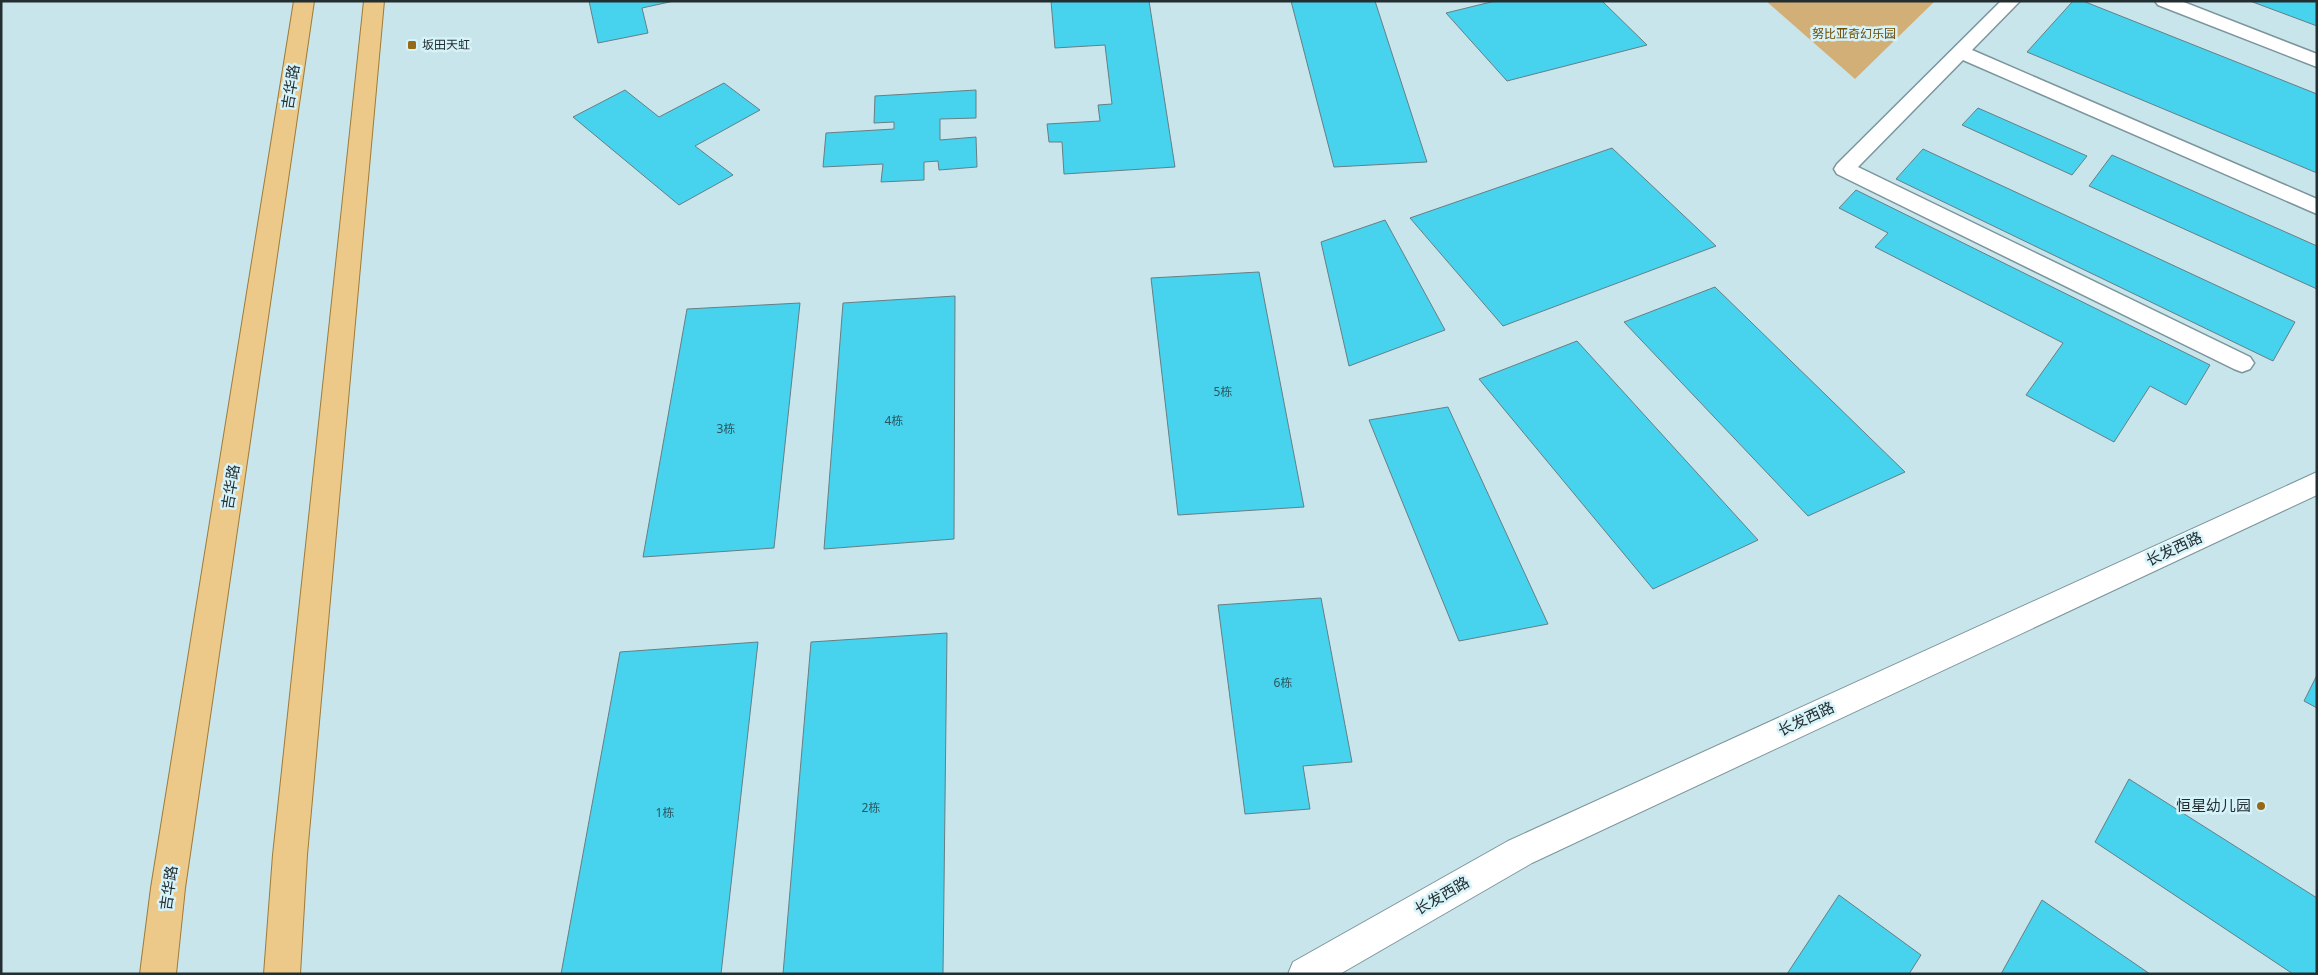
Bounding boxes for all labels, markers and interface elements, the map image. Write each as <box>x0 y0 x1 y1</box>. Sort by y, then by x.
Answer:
park label: 努比亚奇幻乐园 <box>1812 25 1896 42</box>
place label: 坂田天虹 <box>422 36 470 53</box>
marker: 坂田天虹 <box>406 39 418 51</box>
street label: 吉华路 <box>277 63 303 111</box>
house number: 5栋 <box>1214 383 1232 400</box>
house number: 4栋 <box>885 412 903 429</box>
house number: 3栋 <box>717 420 735 437</box>
street label: 吉华路 <box>217 463 243 511</box>
street label: 长发西路 <box>2142 526 2205 570</box>
house number: 6栋 <box>1274 674 1292 691</box>
street label: 长发西路 <box>1774 696 1837 740</box>
place label: 恒星幼儿园 <box>2176 795 2251 815</box>
house number: 2栋 <box>862 799 880 816</box>
marker: 恒星幼儿园 <box>2255 800 2267 812</box>
house number: 1栋 <box>656 804 674 821</box>
street label: 吉华路 <box>155 864 181 912</box>
street label: 长发西路 <box>1411 871 1472 919</box>

